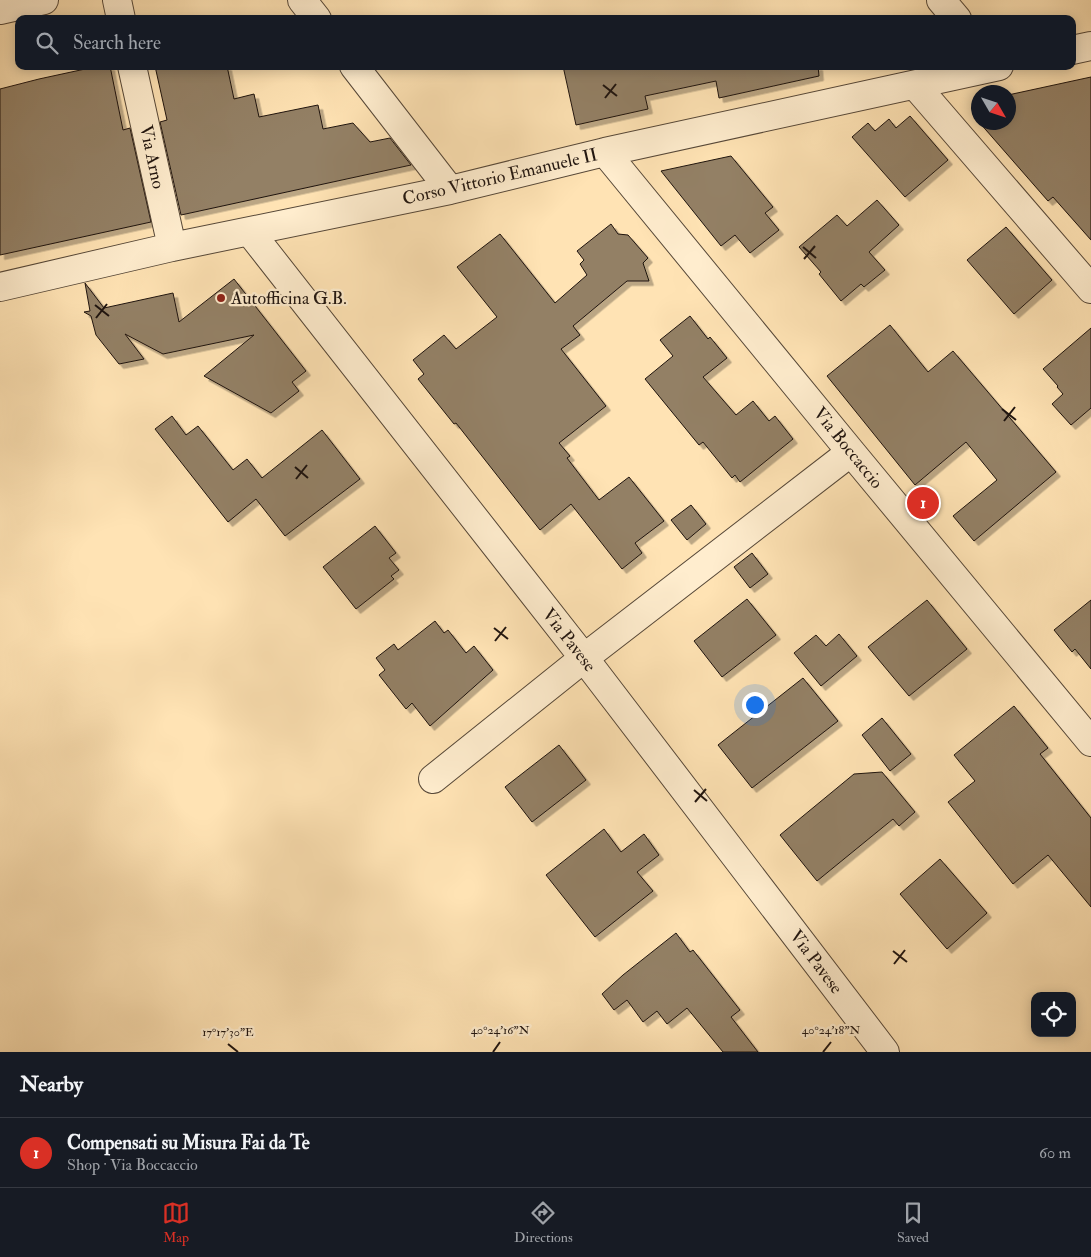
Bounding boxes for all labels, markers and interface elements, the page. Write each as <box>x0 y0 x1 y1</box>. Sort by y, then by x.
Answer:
search box <box>15 15 1076 70</box>
icon: search <box>33 29 61 57</box>
text: Search here <box>73 31 161 55</box>
north arrow <box>971 85 1016 130</box>
street label: Via Arno <box>134 123 170 191</box>
street label: Corso Vittorio Emanuele II <box>400 143 600 211</box>
place label: Autofficina G.B. <box>230 287 347 310</box>
marker: Autofficina G.B. <box>215 292 227 304</box>
street label: Via Boccaccio <box>808 402 888 494</box>
pin: 1 <box>907 484 939 522</box>
street label: Via Pavese <box>537 603 601 677</box>
your location <box>742 692 768 718</box>
street label: Via Pavese <box>784 925 848 999</box>
map controls <box>1031 992 1076 1037</box>
button: locate <box>1031 992 1076 1037</box>
text: 40°24'16"N <box>471 1023 530 1038</box>
text: 40°24'18"N <box>802 1023 860 1038</box>
text: 17°17'30"E <box>202 1025 254 1040</box>
text: Nearby <box>20 1071 83 1098</box>
text: Compensati su Misura Fai da Te <box>67 1131 310 1155</box>
text: 1 <box>33 1143 39 1163</box>
text: 60 m <box>1039 1143 1071 1163</box>
text: Shop · Via Boccaccio <box>67 1155 198 1175</box>
tab: Map <box>162 1199 190 1246</box>
tab: Directions <box>514 1199 573 1246</box>
tab: Saved <box>897 1199 929 1246</box>

